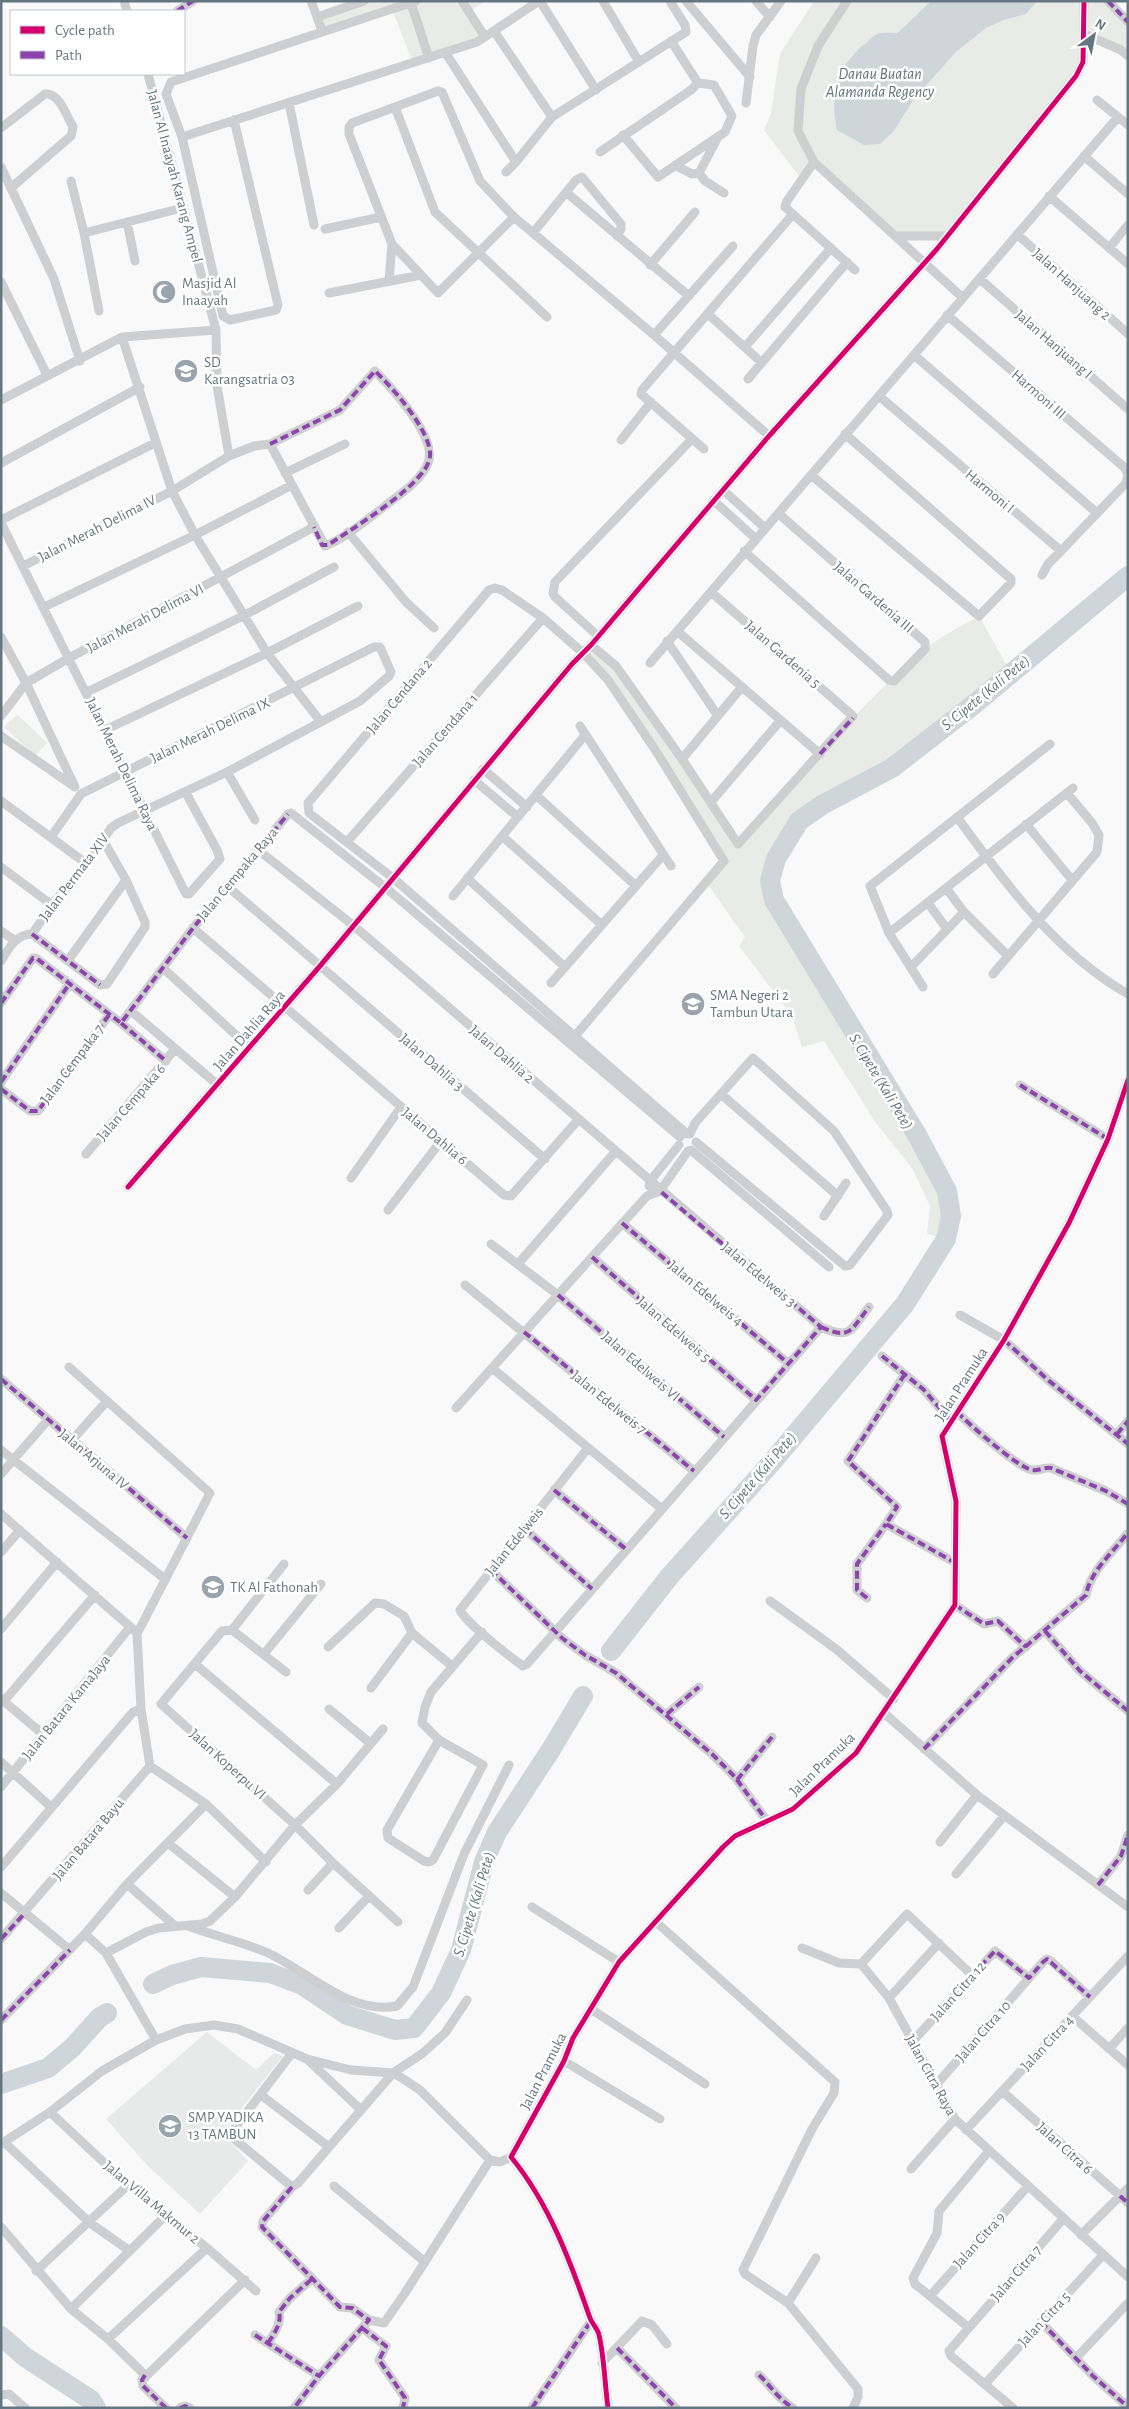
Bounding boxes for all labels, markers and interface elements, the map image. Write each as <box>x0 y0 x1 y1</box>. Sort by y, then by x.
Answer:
legend <box>10 10 185 75</box>
north arrow <box>1069 10 1119 60</box>
text: N <box>1093 16 1108 33</box>
text: Cycle path <box>55 23 115 38</box>
text: Path <box>55 48 82 63</box>
water label: Danau Buatan Alamanda Regency <box>825 66 935 100</box>
street label: Jalan Al Inaayah Karang Ampel <box>144 88 205 264</box>
street label: Jalan Hanjuang 2 <box>1030 246 1114 323</box>
place label: Masjid Al Inaayah <box>182 276 236 308</box>
mosque icon: Masjid Al Inaayah <box>151 279 177 305</box>
street label: Jalan Hanjuang I <box>1012 307 1095 382</box>
place label: SD Karangsatria 03 <box>204 355 295 387</box>
school or university icon: SD Karangsatria 03 <box>173 358 199 384</box>
street label: Harmoni III <box>1009 367 1069 422</box>
street label: Harmoni I <box>962 467 1017 516</box>
street label: Jalan Merah Delima IV <box>36 492 159 565</box>
street label: Jalan Gardenia III <box>831 559 916 636</box>
street label: Jalan Merah Delima VI <box>84 581 206 656</box>
street label: Jalan Gardenia 5 <box>742 618 823 691</box>
water label: S. Cipete (Kali Pete) <box>938 652 1034 734</box>
street label: Jalan Cendana 2 <box>364 656 435 737</box>
street label: Jalan Cendana 1 <box>410 691 481 770</box>
street label: Jalan Merah Delima IX <box>148 695 272 766</box>
street label: Jalan Merah Delima Raya <box>83 696 160 833</box>
street label: Jalan Cempaka Raya <box>194 825 281 924</box>
street label: Jalan Permata XIV <box>37 830 112 924</box>
street label: Jalan Dahlia Raya <box>211 987 288 1073</box>
place label: SMA Negeri 2 Tambun Utara <box>710 988 793 1020</box>
school or university icon: SMA Negeri 2 Tambun Utara <box>680 991 706 1017</box>
street label: Jalan Cempaka 7 <box>38 1022 107 1107</box>
street label: Jalan Dahlia 2 <box>467 1022 537 1086</box>
street label: Jalan Dahlia 3 <box>397 1031 467 1094</box>
water label: S. Cipete (Kali Pete) <box>845 1031 916 1133</box>
street label: Jalan Cempaka 6 <box>94 1061 169 1143</box>
street label: Jalan Dahlia 6 <box>399 1105 470 1168</box>
street label: Jalan Edelweis 3 <box>719 1239 799 1310</box>
street label: Jalan Edelweis 4 <box>665 1258 746 1329</box>
street label: Jalan Edelweis 5 <box>634 1294 713 1365</box>
street label: Jalan Edelweis VI <box>599 1329 683 1404</box>
street label: Jalan Pramuka <box>932 1345 991 1424</box>
street label: Jalan Edelweis 7 <box>568 1368 649 1437</box>
street label: Jalan Arjuna IV <box>56 1426 132 1493</box>
water label: S. Cipete (Kali Pete) <box>716 1429 800 1523</box>
street label: Jalan Edelweis <box>482 1504 546 1578</box>
school or university icon: TK Al Fathonah <box>200 1574 226 1600</box>
place label: TK Al Fathonah <box>230 1580 318 1595</box>
street label: Jalan Batara KamaJaya <box>20 1652 113 1763</box>
street label: Jalan Koperpu VI <box>187 1726 269 1802</box>
street label: Jalan Pramuka <box>787 1730 858 1799</box>
street label: Jalan Batara Bayu <box>50 1795 127 1883</box>
water label: S. Cipete (Kali Pete) <box>450 1850 498 1959</box>
street label: Jalan Citra 12 <box>928 1959 989 2024</box>
street label: Jalan Citra 10 <box>953 1998 1014 2065</box>
street label: Jalan Citra 4 <box>1018 2013 1077 2074</box>
street label: Jalan Pramuka <box>518 2030 569 2112</box>
street label: Jalan Citra Raya <box>902 2032 959 2118</box>
place label: SMP YADIKA 13 TAMBUN <box>188 2110 264 2142</box>
school or university icon: SMP YADIKA 13 TAMBUN <box>157 2113 183 2139</box>
street label: Jalan Citra 6 <box>1034 2120 1095 2177</box>
street label: Jalan Villa Makmur 2 <box>101 2158 203 2247</box>
street label: Jalan Citra 9 <box>951 2210 1008 2271</box>
street label: Jalan Citra 7 <box>988 2243 1045 2304</box>
street label: Jalan Citra 5 <box>1015 2289 1073 2350</box>

